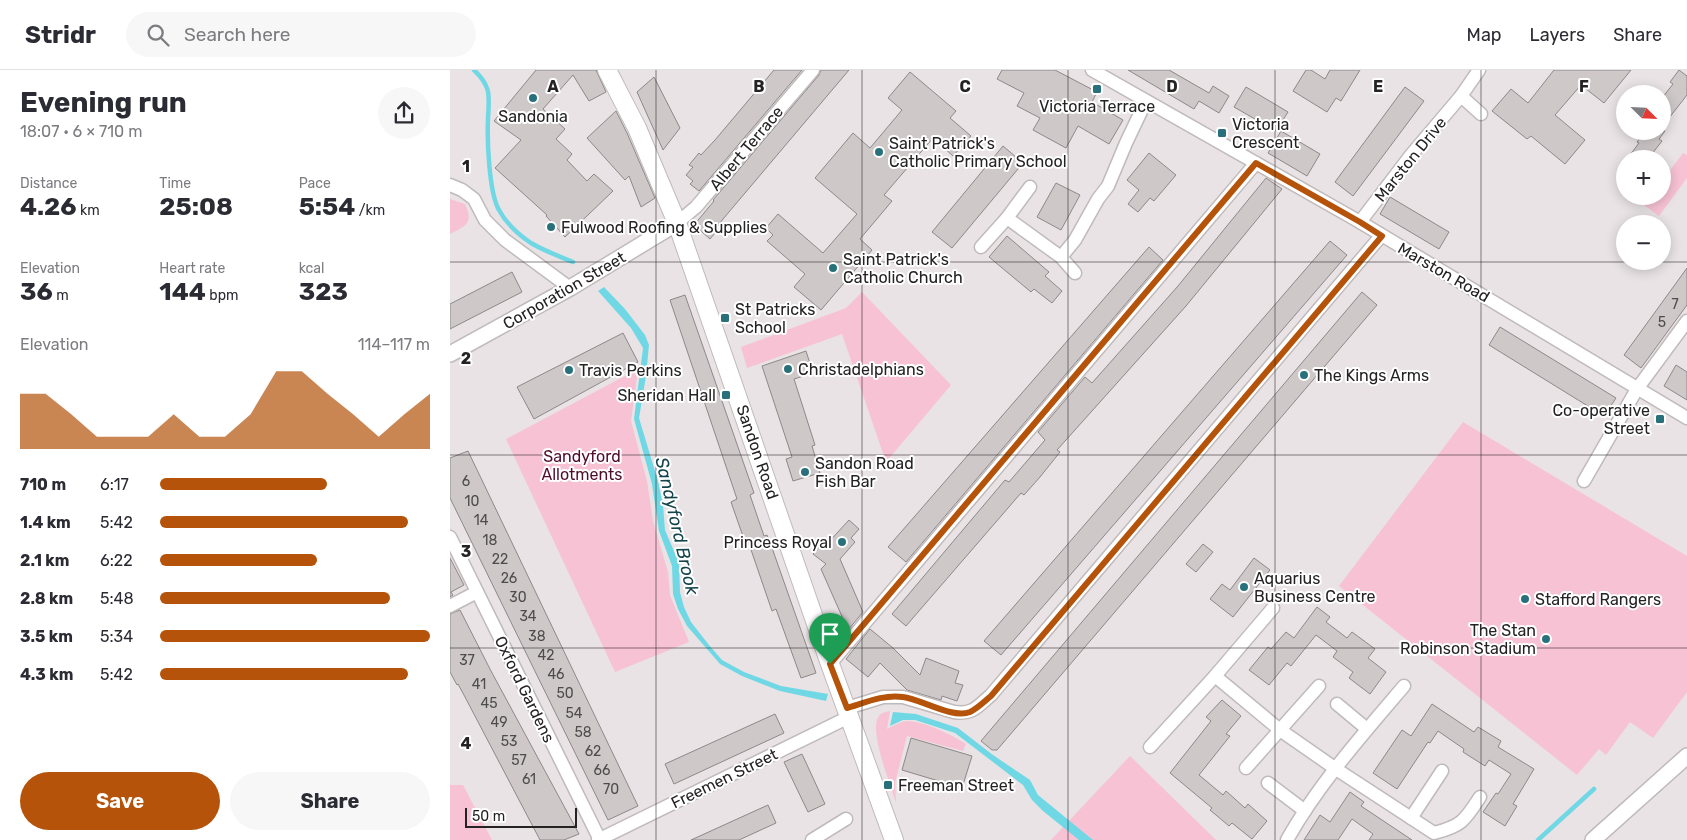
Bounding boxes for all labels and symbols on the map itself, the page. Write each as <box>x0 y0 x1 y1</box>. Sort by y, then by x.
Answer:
text: A <box>547 77 559 96</box>
text: B <box>753 77 765 96</box>
text: C <box>959 77 971 96</box>
text: D <box>1166 77 1178 96</box>
text: E <box>1373 77 1383 96</box>
text: F <box>1579 77 1589 96</box>
marker: Victoria Terrace <box>1091 83 1103 95</box>
north arrow <box>1616 85 1671 140</box>
marker: Sandonia <box>527 92 539 104</box>
place label: Victoria Terrace <box>1039 97 1155 116</box>
street label: Albert Terrace <box>706 102 787 194</box>
place label: Sandonia <box>498 107 568 126</box>
street label: Marston Drive <box>1370 113 1450 205</box>
place label: Victoria Crescent <box>1232 115 1299 152</box>
marker: Victoria Crescent <box>1216 127 1228 139</box>
place label: Saint Patrick's Catholic Primary School <box>889 134 1067 171</box>
marker: Saint Patrick's Catholic Primary School <box>873 146 885 158</box>
text: 1 <box>462 157 470 176</box>
place label: Fulwood Roofing & Supplies <box>561 218 767 237</box>
marker: Fulwood Roofing & Supplies <box>545 221 557 233</box>
street label: Marston Road <box>1395 239 1493 306</box>
street label: Corporation Street <box>500 248 629 333</box>
place label: Saint Patrick's Catholic Church <box>843 250 963 287</box>
marker: Saint Patrick's Catholic Church <box>827 262 839 274</box>
house number: 7 <box>1671 296 1679 313</box>
place label: St Patricks School <box>735 300 815 337</box>
marker: St Patricks School <box>719 312 731 324</box>
house number: 5 <box>1658 314 1666 331</box>
text: 2 <box>461 349 471 368</box>
place label: Christadelphians <box>798 360 924 379</box>
place label: Travis Perkins <box>579 361 682 380</box>
marker: Christadelphians <box>782 363 794 375</box>
marker: Travis Perkins <box>563 364 575 376</box>
place label: The Kings Arms <box>1314 366 1429 385</box>
marker: The Kings Arms <box>1298 369 1310 381</box>
place label: Sheridan Hall <box>617 386 716 405</box>
marker: Sheridan Hall <box>720 389 732 401</box>
place label: Co-operative Street <box>1552 401 1650 438</box>
street label: Sandon Road <box>732 402 783 502</box>
marker: Co-operative Street <box>1654 413 1666 425</box>
park label: Sandyford Allotments <box>541 447 623 484</box>
place label: Sandon Road Fish Bar <box>815 454 914 491</box>
water label: Sandyford Brook <box>650 455 704 598</box>
marker: Sandon Road Fish Bar <box>799 466 811 478</box>
house number: 6 <box>462 473 470 490</box>
house number: 10 <box>465 493 480 510</box>
house number: 14 <box>474 512 489 529</box>
house number: 18 <box>483 532 498 549</box>
place label: Princess Royal <box>724 533 832 552</box>
marker: Princess Royal <box>836 536 848 548</box>
text: 3 <box>461 542 471 561</box>
house number: 22 <box>492 551 508 568</box>
place label: Aquarius Business Centre <box>1254 569 1376 606</box>
house number: 26 <box>501 570 517 587</box>
marker: Aquarius Business Centre <box>1238 581 1250 593</box>
house number: 30 <box>509 589 527 606</box>
place label: Stafford Rangers <box>1535 590 1661 609</box>
marker: Stafford Rangers <box>1519 593 1531 605</box>
house number: 34 <box>519 608 537 625</box>
pin <box>809 613 851 664</box>
place label: The Stan Robinson Stadium <box>1400 621 1536 658</box>
house number: 38 <box>528 628 546 645</box>
street label: Oxford Gardens <box>491 633 559 745</box>
marker: The Stan Robinson Stadium <box>1540 633 1552 645</box>
house number: 42 <box>538 647 554 664</box>
house number: 37 <box>459 652 475 669</box>
house number: 46 <box>547 666 565 683</box>
house number: 41 <box>472 676 486 693</box>
house number: 50 <box>556 685 574 702</box>
house number: 45 <box>480 695 498 712</box>
house number: 54 <box>565 705 583 722</box>
house number: 49 <box>491 714 507 731</box>
house number: 58 <box>574 724 592 741</box>
house number: 53 <box>501 733 517 750</box>
text: 4 <box>461 734 472 753</box>
house number: 62 <box>585 743 601 760</box>
street label: Freemen Street <box>668 744 781 812</box>
house number: 57 <box>511 752 527 769</box>
house number: 66 <box>594 762 610 779</box>
house number: 61 <box>522 771 536 788</box>
place label: Freeman Street <box>898 776 1014 795</box>
marker: Freeman Street <box>882 779 894 791</box>
house number: 70 <box>603 781 619 798</box>
scale bar <box>465 805 578 828</box>

